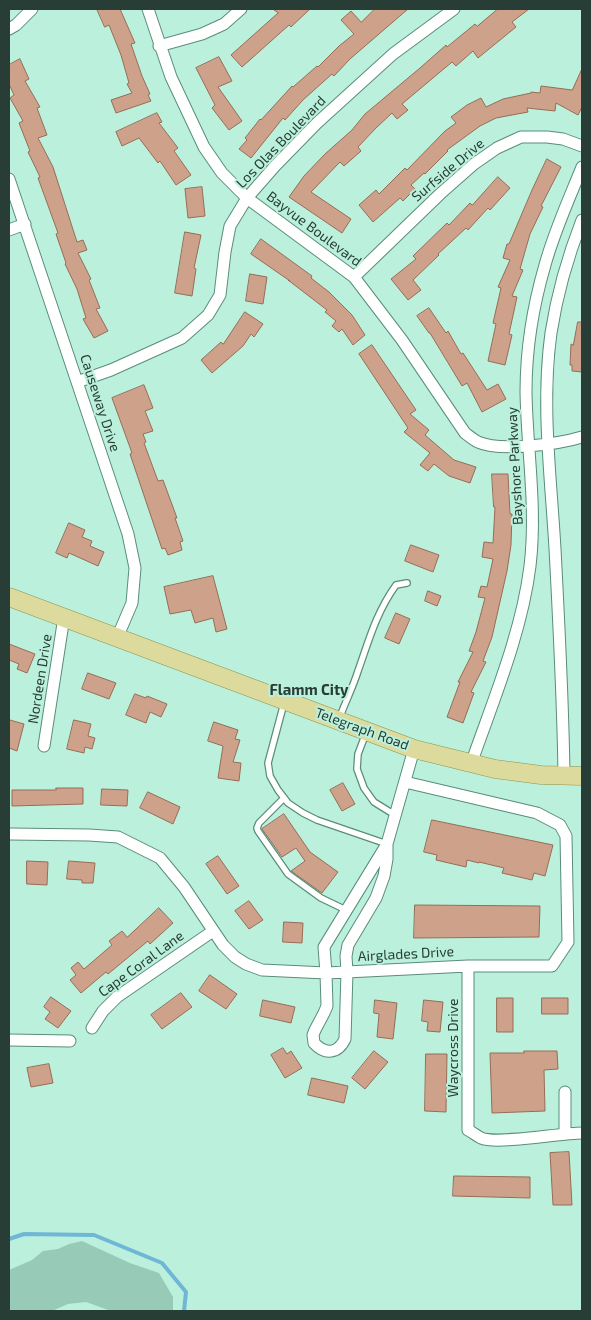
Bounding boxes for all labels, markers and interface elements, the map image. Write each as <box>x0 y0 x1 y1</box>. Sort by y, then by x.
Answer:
street label: Los Olas Boulevard <box>233 92 329 192</box>
street label: Surfside Drive <box>408 135 488 205</box>
street label: Bayvue Boulevard <box>263 188 365 270</box>
street label: Causeway Drive <box>76 352 124 454</box>
street label: Bayshore Parkway <box>504 407 526 525</box>
street label: Nordeen Drive <box>25 633 55 725</box>
district label: Flamm City <box>269 681 349 699</box>
street label: Telegraph Road <box>313 704 411 754</box>
street label: Cape Coral Lane <box>95 927 187 1001</box>
street label: Airglades Drive <box>357 943 455 965</box>
street label: Waycross Drive <box>445 999 461 1097</box>

